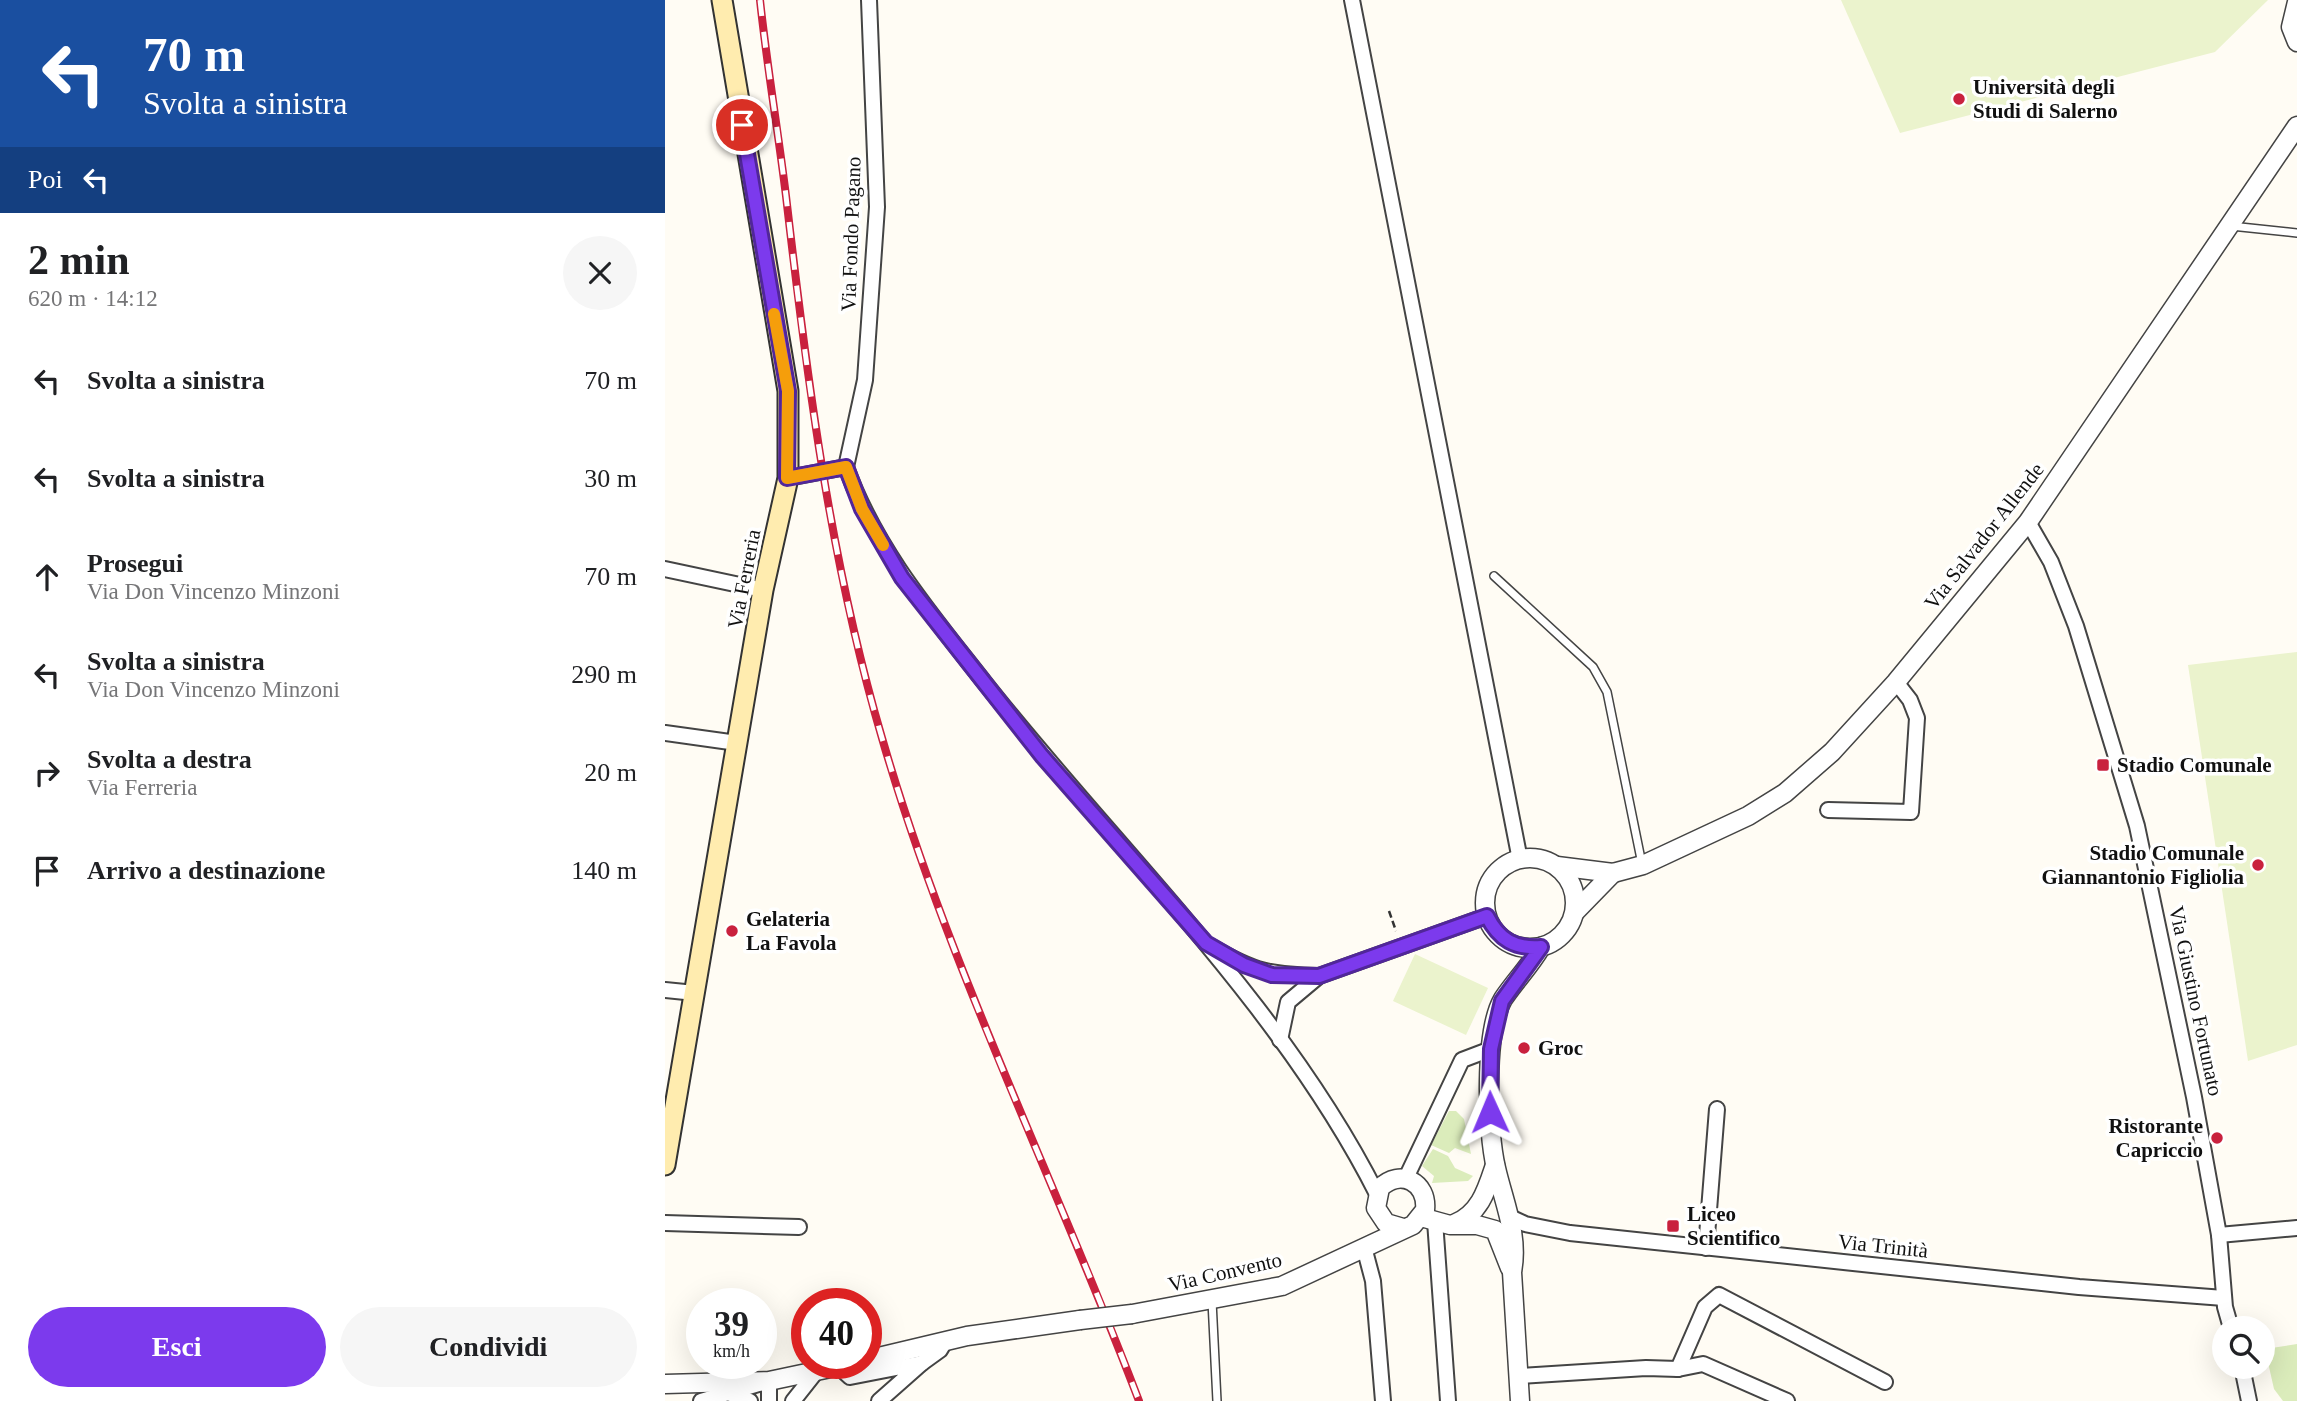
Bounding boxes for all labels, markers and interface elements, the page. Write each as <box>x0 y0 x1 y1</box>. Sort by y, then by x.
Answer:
text: 70 m <box>143 27 245 82</box>
icon: left <box>28 28 119 119</box>
place label: Università degli Studi di Salerno <box>1973 75 2118 123</box>
text: Svolta a sinistra <box>143 85 347 121</box>
marker: Università degli Studi di Salerno <box>1951 91 1967 107</box>
pin <box>712 95 772 155</box>
icon: arrive <box>723 106 761 144</box>
street label: Via Fondo Pagano <box>836 156 866 312</box>
icon: left <box>77 161 115 199</box>
text: Poi <box>28 165 63 194</box>
button: close <box>563 236 637 310</box>
text: 2 min <box>28 237 130 283</box>
text: 620 m · 14:12 <box>28 286 158 311</box>
icon: left <box>28 362 66 400</box>
text: Svolta a sinistra <box>87 366 265 395</box>
text: 70 m <box>584 366 637 395</box>
street label: Via Salvador Allende <box>1919 458 2049 614</box>
icon: left <box>28 460 66 498</box>
text: Svolta a sinistra <box>87 464 265 493</box>
text: 30 m <box>584 464 637 493</box>
street label: Via Ferreria <box>723 527 766 631</box>
text: Prosegui <box>87 549 183 578</box>
icon: ahead <box>28 558 66 596</box>
text: 70 m <box>584 562 637 591</box>
text: Via Don Vincenzo Minzoni <box>87 579 340 604</box>
text: Svolta a sinistra <box>87 647 265 676</box>
icon: left <box>28 656 66 694</box>
text: 290 m <box>571 660 637 689</box>
text: Via Don Vincenzo Minzoni <box>87 677 340 702</box>
text: Svolta a destra <box>87 745 252 774</box>
place label: Stadio Comunale <box>2117 753 2272 777</box>
icon: right <box>28 754 66 792</box>
marker: Stadio Comunale <box>2095 757 2111 773</box>
text: 20 m <box>584 758 637 787</box>
text: Via Ferreria <box>87 775 197 800</box>
place label: Stadio Comunale Giannantonio Figliolia <box>2042 841 2244 889</box>
icon: arrive <box>28 852 66 890</box>
text: Arrivo a destinazione <box>87 856 325 885</box>
text: 140 m <box>571 856 637 885</box>
marker: Stadio Comunale Giannantonio Figliolia <box>2250 857 2266 873</box>
street label: Via Giustino Fortunato <box>2164 904 2228 1098</box>
place label: Gelateria La Favola <box>746 907 837 955</box>
marker: Gelateria La Favola <box>724 923 740 939</box>
place label: Groc <box>1538 1036 1583 1060</box>
marker: Groc <box>1516 1040 1532 1056</box>
position arrow <box>1453 1075 1527 1149</box>
place label: Ristorante Capriccio <box>2109 1114 2203 1162</box>
marker: Ristorante Capriccio <box>2209 1130 2225 1146</box>
place label: Liceo Scientifico <box>1687 1202 1780 1250</box>
marker: Liceo Scientifico <box>1665 1218 1681 1234</box>
street label: Via Trinità <box>1837 1229 1930 1263</box>
street label: Via Convento <box>1166 1247 1284 1297</box>
speed limit sign: 40 <box>791 1288 882 1379</box>
text: 39 <box>714 1305 749 1344</box>
button: Esci <box>28 1307 326 1387</box>
button: Condividi <box>340 1307 637 1387</box>
map controls <box>2212 1316 2275 1379</box>
button: search <box>2212 1316 2275 1379</box>
text: km/h <box>713 1341 750 1361</box>

